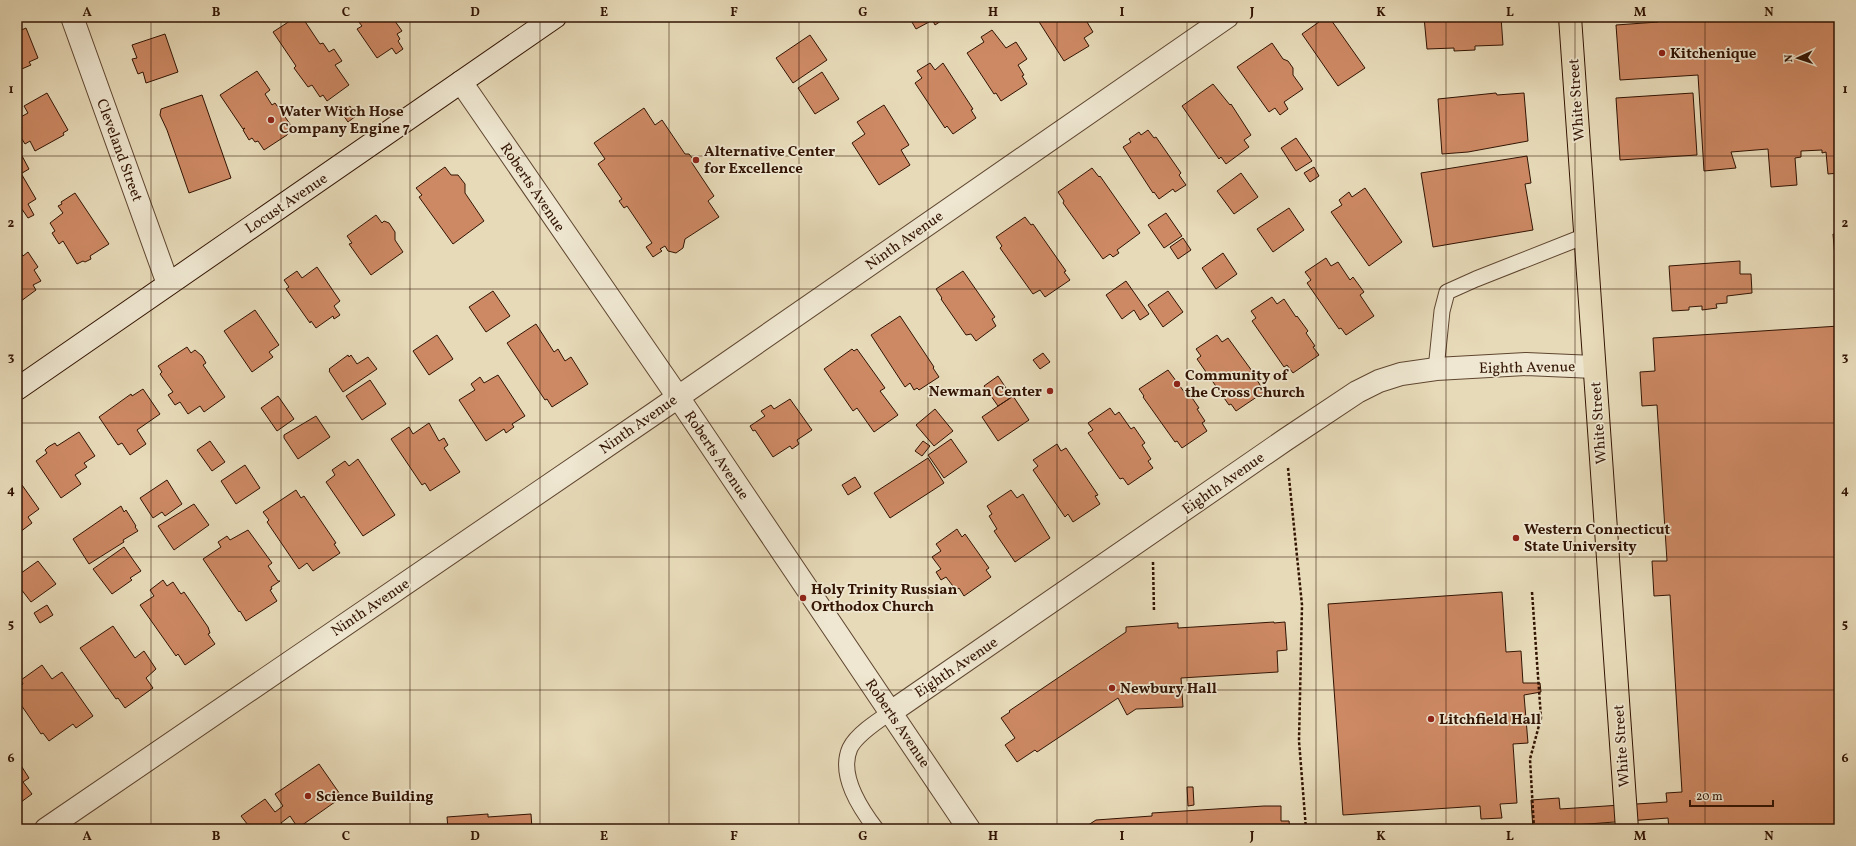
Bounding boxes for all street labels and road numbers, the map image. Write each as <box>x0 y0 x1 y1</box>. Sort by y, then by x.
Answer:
street label: White Street <box>1564 58 1591 142</box>
street label: Cleveland Street <box>90 96 147 205</box>
street label: Roberts Avenue <box>494 139 569 236</box>
street label: Locust Avenue <box>241 169 332 240</box>
street label: Ninth Avenue <box>862 207 948 276</box>
street label: Eighth Avenue <box>1479 357 1575 380</box>
street label: White Street <box>1586 381 1613 465</box>
street label: Ninth Avenue <box>596 391 682 460</box>
street label: Roberts Avenue <box>678 407 753 504</box>
street label: Eighth Avenue <box>1178 448 1269 520</box>
street label: Ninth Avenue <box>327 574 414 642</box>
street label: Eighth Avenue <box>911 633 1003 704</box>
street label: Roberts Avenue <box>859 675 934 772</box>
street label: White Street <box>1609 704 1636 788</box>

